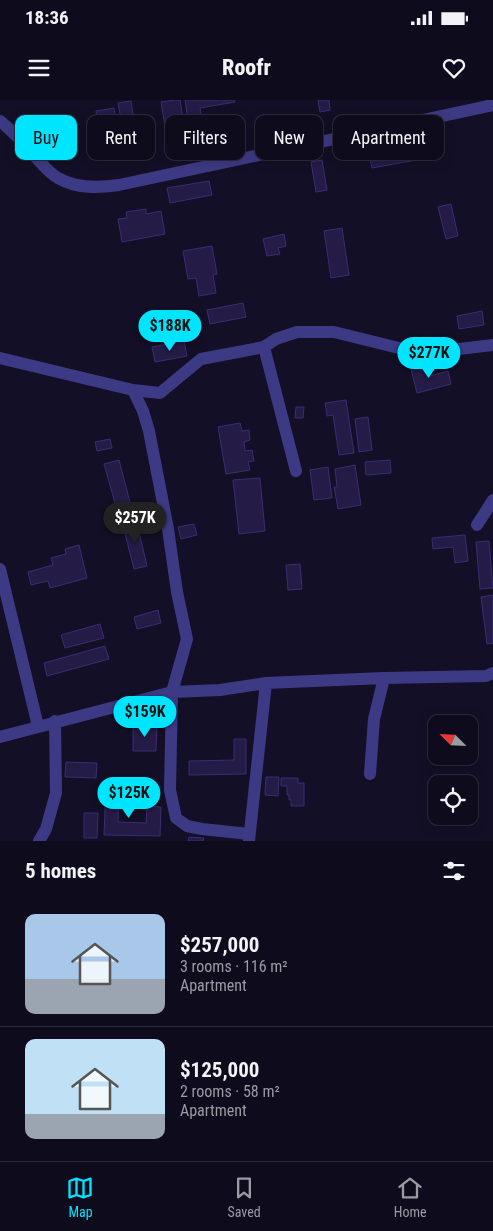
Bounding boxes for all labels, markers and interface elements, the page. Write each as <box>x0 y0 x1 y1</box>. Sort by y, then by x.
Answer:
text: 18:36 <box>25 6 69 29</box>
icon: menu <box>25 54 53 82</box>
icon: heart <box>440 54 468 82</box>
text: Roofr <box>222 55 271 80</box>
chip: Buy <box>15 115 77 160</box>
chip: Rent <box>87 115 155 160</box>
chip: Filters <box>165 115 245 160</box>
chip: New <box>255 115 323 160</box>
chip: Apartment <box>333 115 444 160</box>
pin: $188K <box>135 310 205 352</box>
text: $188K <box>149 316 191 335</box>
pin: $277K <box>394 336 464 379</box>
text: $277K <box>408 343 450 362</box>
pin: $257K <box>100 502 170 544</box>
text: $257K <box>114 508 156 527</box>
pin: $159K <box>110 696 180 738</box>
text: $159K <box>124 702 166 721</box>
north arrow <box>428 715 478 765</box>
map controls <box>428 715 478 825</box>
button: locate <box>428 775 478 825</box>
pin: $125K <box>94 776 164 819</box>
text: $125K <box>108 783 150 802</box>
icon: filters <box>440 857 468 885</box>
text: 5 homes <box>25 859 96 883</box>
text: $257,000 <box>180 933 259 957</box>
icon: home <box>65 934 125 994</box>
text: 3 rooms · 116 m² <box>180 957 288 976</box>
text: Apartment <box>180 976 247 995</box>
text: $125,000 <box>180 1058 259 1082</box>
icon: home <box>65 1059 125 1119</box>
text: 2 rooms · 58 m² <box>180 1082 280 1101</box>
text: Apartment <box>180 1101 247 1120</box>
tab: Map <box>66 1174 94 1220</box>
tab: Saved <box>227 1174 261 1220</box>
tab: Home <box>394 1174 427 1220</box>

